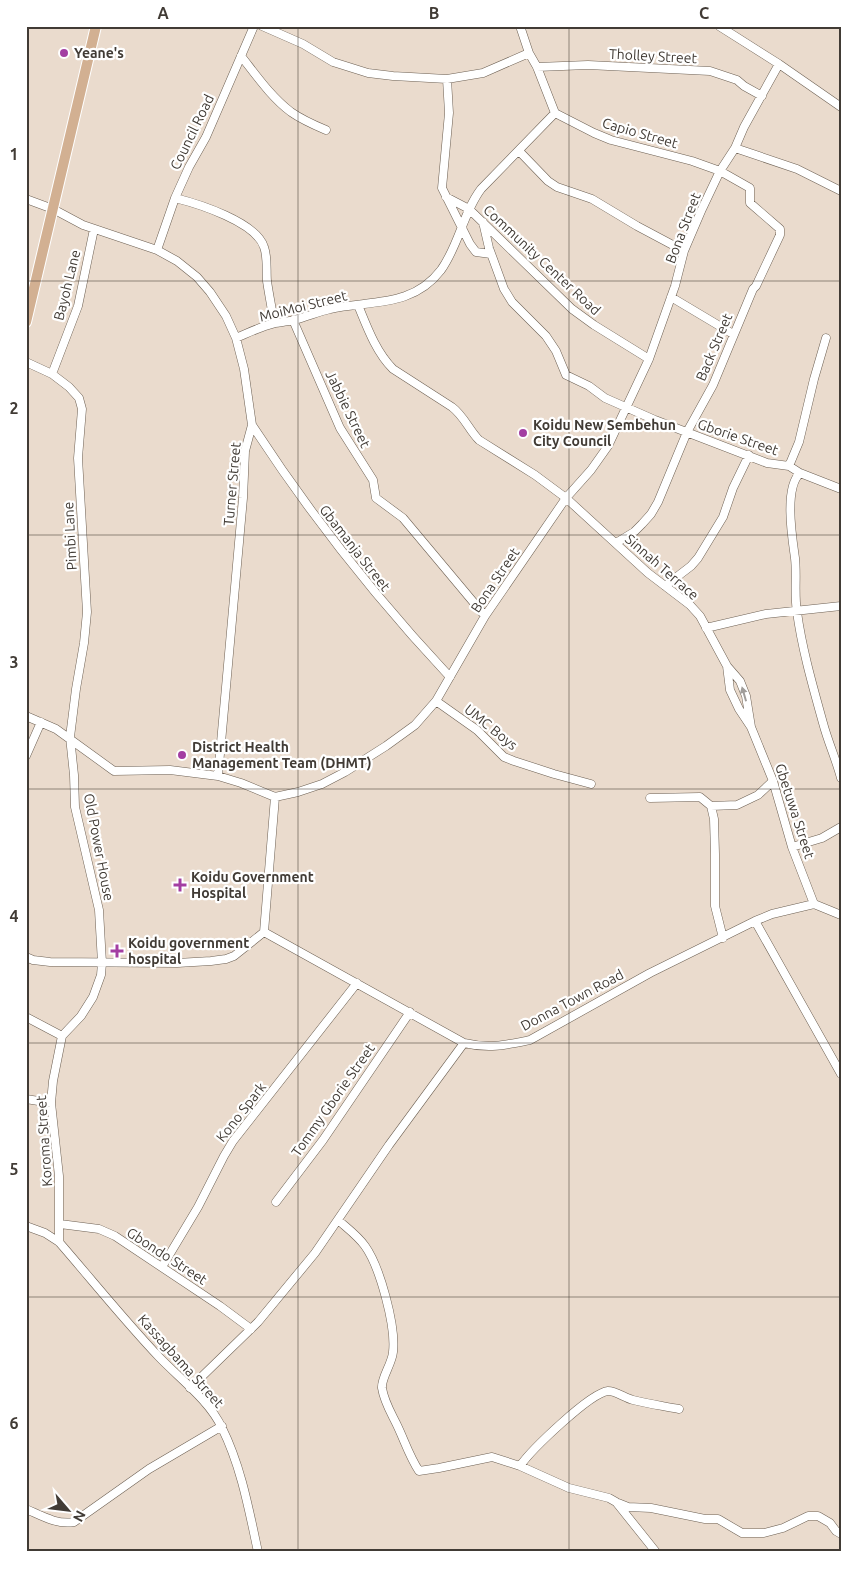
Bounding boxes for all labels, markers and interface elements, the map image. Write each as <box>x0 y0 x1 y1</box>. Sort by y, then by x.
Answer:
text: A <box>157 4 169 22</box>
text: B <box>429 4 439 22</box>
text: C <box>699 4 709 22</box>
place label: Yeane's <box>74 45 124 61</box>
street label: Tholley Street <box>609 46 698 66</box>
marker: Yeane's <box>58 47 70 59</box>
street label: Council Road <box>167 92 217 172</box>
street label: Capio Street <box>600 115 680 152</box>
text: 1 <box>9 145 19 163</box>
street label: Bona Street <box>662 190 704 266</box>
street label: Community Center Road <box>480 202 604 318</box>
street label: Bayoh Lane <box>50 248 84 322</box>
street label: MoiMoi Street <box>257 287 349 325</box>
street label: Back Street <box>693 310 736 383</box>
street label: Jabbie Street <box>322 368 374 451</box>
text: 2 <box>9 399 19 417</box>
street label: Gborie Street <box>695 416 781 458</box>
place label: Koidu New Sembehun City Council <box>533 417 676 449</box>
marker: Koidu New Sembehun City Council <box>517 427 529 439</box>
street label: Turner Street <box>220 441 244 527</box>
street label: Pimbi Lane <box>60 501 80 571</box>
street label: Gbamanja Street <box>316 502 394 595</box>
street label: Sinnah Terrace <box>622 531 702 603</box>
street label: Bona Street <box>468 544 523 615</box>
text: 3 <box>9 653 19 671</box>
one-way arrow <box>740 686 748 701</box>
street label: UMC Boys <box>461 701 521 753</box>
place label: District Health Management Team (DHMT) <box>192 739 372 771</box>
marker: District Health Management Team (DHMT) <box>176 749 188 761</box>
street label: Gbetuwa Street <box>772 761 818 861</box>
street label: Old Power House <box>81 792 117 902</box>
place label: Koidu Government Hospital <box>191 869 314 901</box>
marker: Koidu Government Hospital <box>173 878 187 892</box>
text: 4 <box>9 907 19 925</box>
place label: Koidu government hospital <box>128 935 249 967</box>
marker: Koidu government hospital <box>110 944 124 958</box>
street label: Donna Town Road <box>518 966 626 1034</box>
street label: Tommy Gborie Street <box>288 1040 378 1159</box>
street label: Kono Spark <box>213 1079 269 1145</box>
street label: Koroma Street <box>33 1094 55 1187</box>
text: 5 <box>9 1160 19 1178</box>
street label: Gbondo Street <box>124 1224 210 1288</box>
street label: Kassagbama Street <box>135 1311 227 1411</box>
text: 6 <box>9 1414 19 1432</box>
north arrow <box>42 1486 92 1536</box>
text: N <box>70 1508 89 1524</box>

